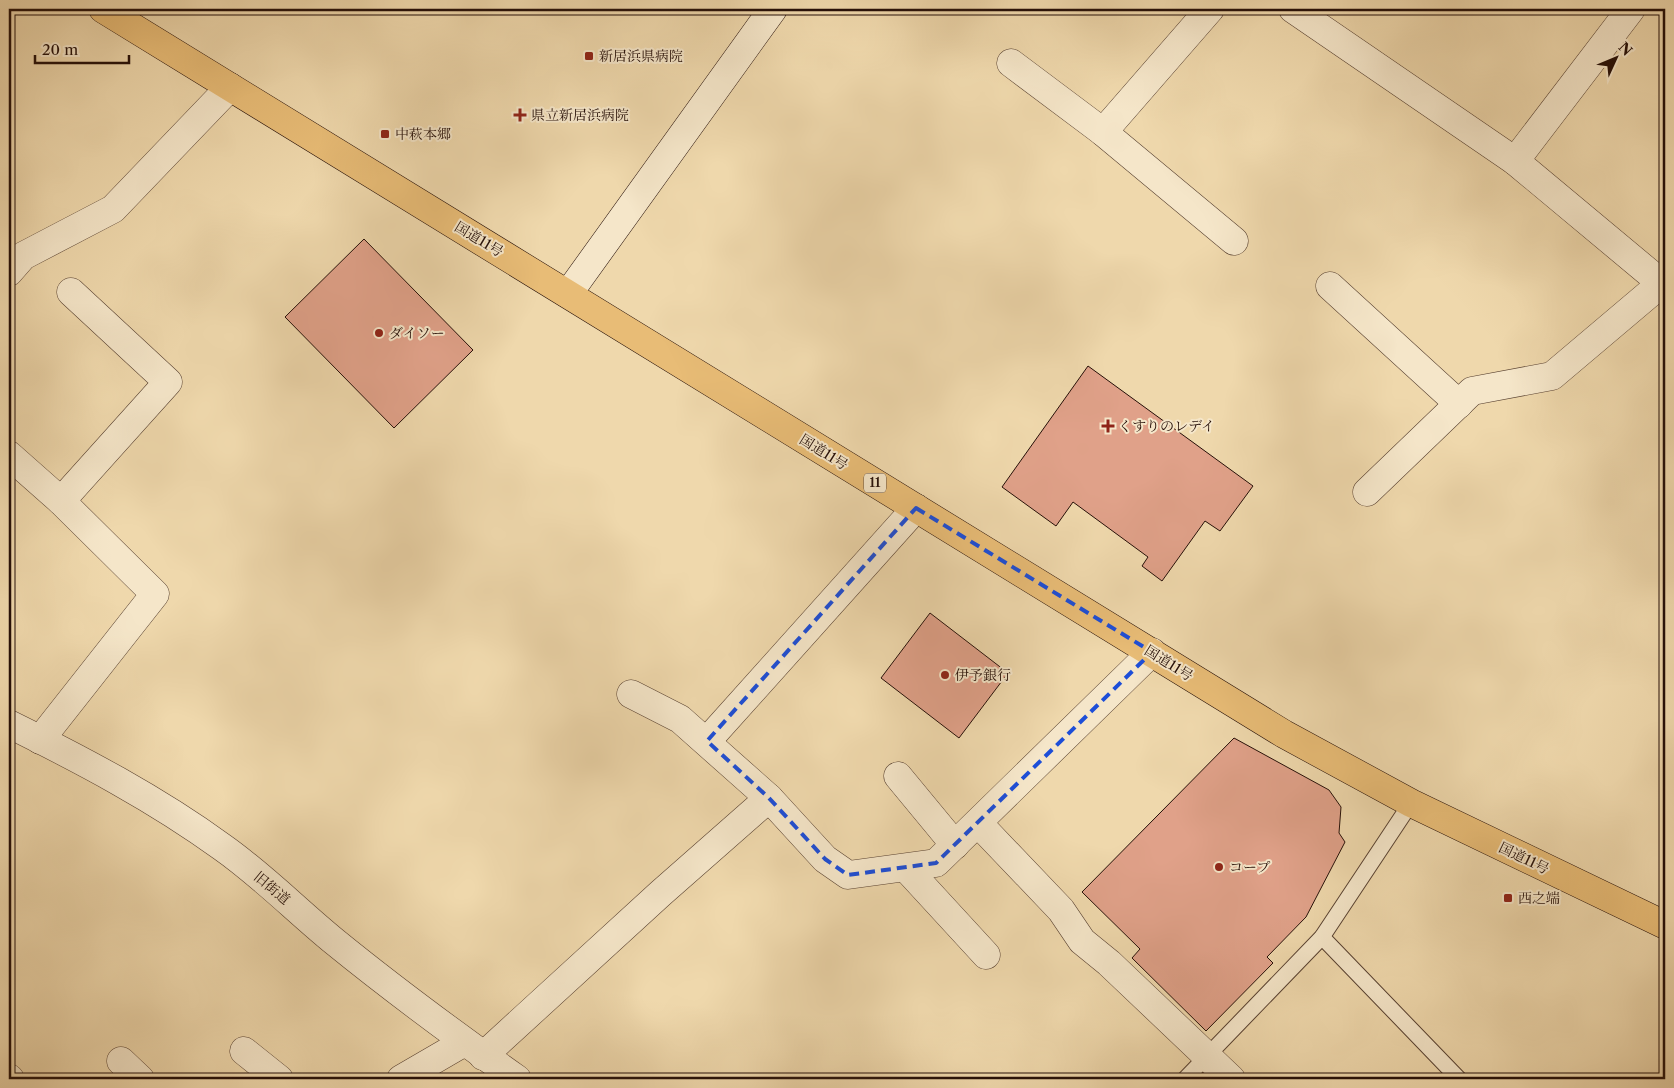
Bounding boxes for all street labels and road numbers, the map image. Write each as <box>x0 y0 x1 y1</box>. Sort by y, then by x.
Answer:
street label: 国道11号 <box>451 217 507 261</box>
street label: 国道11号 <box>796 430 852 474</box>
road number: 11 <box>864 473 886 492</box>
street label: 国道11号 <box>1141 641 1197 685</box>
street label: 国道11号 <box>1496 838 1552 878</box>
street label: 旧街道 <box>250 868 294 908</box>

